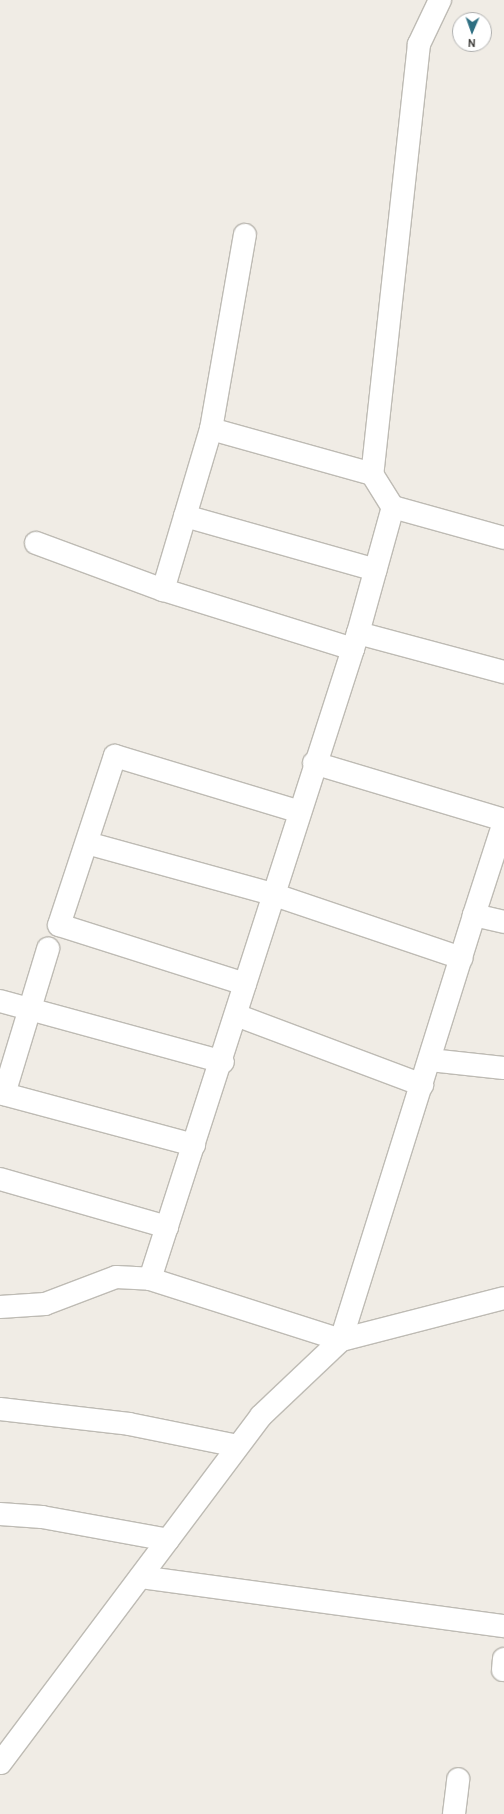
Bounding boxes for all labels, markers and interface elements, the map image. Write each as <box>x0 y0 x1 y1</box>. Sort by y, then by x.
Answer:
north arrow <box>452 12 492 52</box>
text: N <box>467 36 476 50</box>

